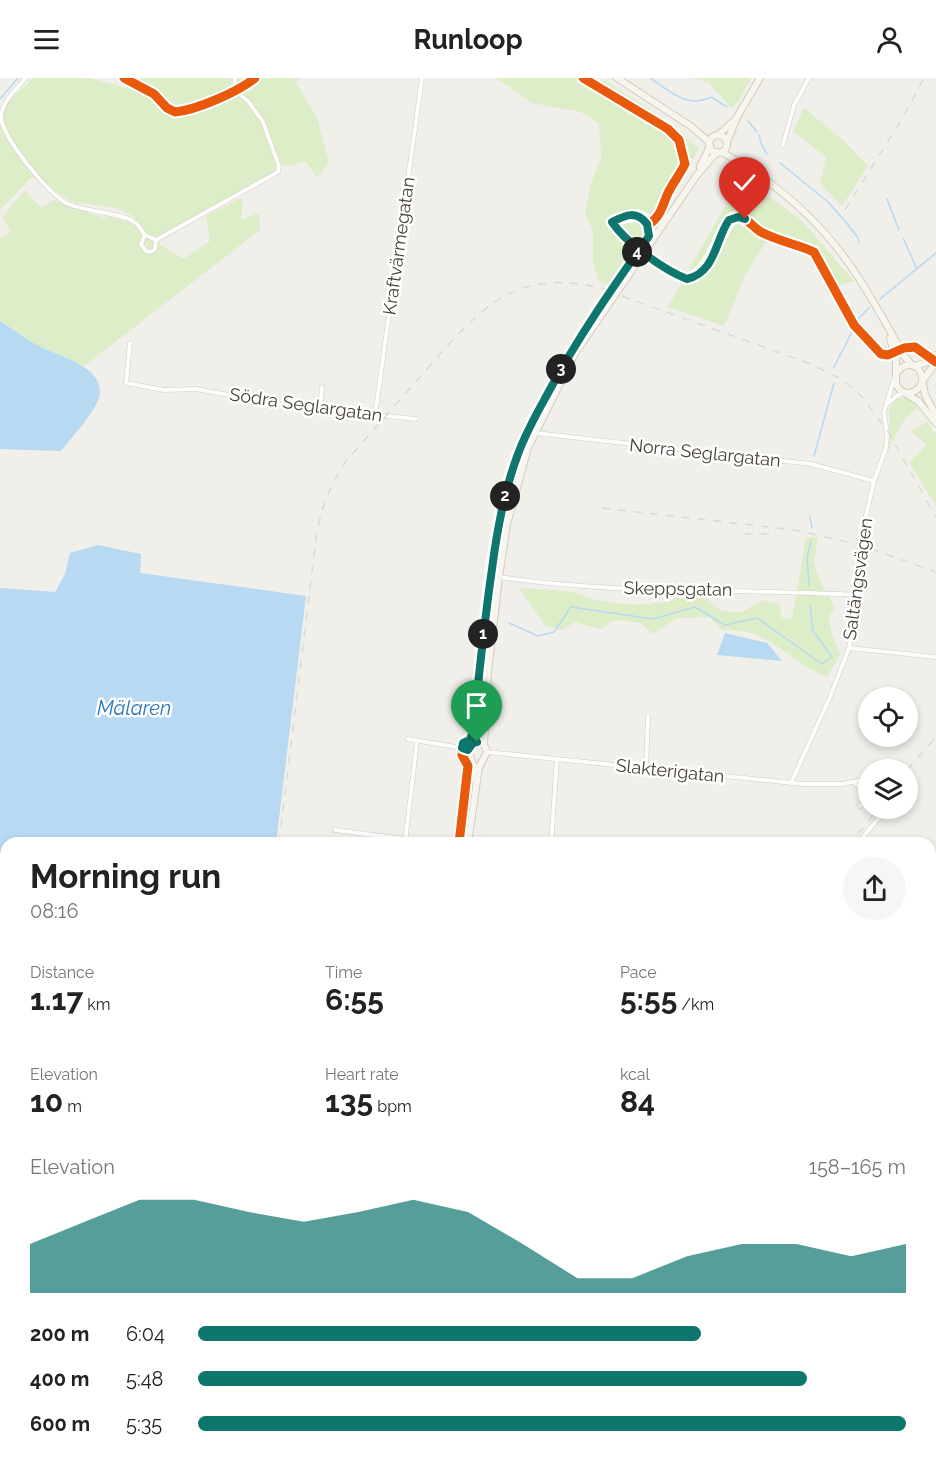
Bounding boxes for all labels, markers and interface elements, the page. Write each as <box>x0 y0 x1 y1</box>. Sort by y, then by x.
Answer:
icon: menu <box>30 23 63 56</box>
icon: person <box>873 23 906 56</box>
text: Runloop <box>413 24 523 55</box>
pin <box>719 157 770 219</box>
icon: check <box>728 166 761 199</box>
street label: Kraftvärmegatan <box>378 175 419 316</box>
pin: 4 <box>622 237 652 267</box>
text: 4 <box>632 242 642 261</box>
pin: 3 <box>546 354 576 384</box>
text: 3 <box>557 359 565 378</box>
street label: Södra Seglargatan <box>228 383 384 426</box>
street label: Norra Seglargatan <box>628 434 782 471</box>
pin: 2 <box>490 481 520 511</box>
text: 2 <box>500 486 510 505</box>
street label: Saltängsvägen <box>839 517 876 641</box>
street label: Skeppsgatan <box>624 577 733 600</box>
pin: 1 <box>468 619 498 649</box>
text: 1 <box>479 624 487 643</box>
pin <box>451 680 502 742</box>
map controls <box>858 687 918 819</box>
button: locate <box>858 687 918 747</box>
icon: arrive <box>460 689 493 722</box>
water label: Mälaren <box>97 696 171 720</box>
street label: Slakterigatan <box>615 754 725 787</box>
button: layers <box>858 759 918 819</box>
text: Morning run <box>30 857 221 896</box>
button: share <box>843 857 906 920</box>
text: 08:16 <box>30 899 78 923</box>
text: Distance <box>30 963 94 982</box>
text: Time <box>325 963 362 982</box>
text: Pace <box>620 963 657 982</box>
text: 1.17 <box>30 982 83 1017</box>
text: 6:55 <box>325 982 384 1017</box>
text: 5:55 <box>620 982 677 1017</box>
text: km <box>83 995 111 1014</box>
text: /km <box>677 995 714 1014</box>
text: Elevation <box>30 1065 98 1084</box>
text: Heart rate <box>325 1065 399 1084</box>
text: kcal <box>620 1065 650 1084</box>
text: 10 <box>30 1084 63 1119</box>
text: 135 <box>325 1084 373 1119</box>
text: 84 <box>620 1084 655 1119</box>
text: m <box>63 1097 82 1116</box>
text: bpm <box>373 1097 412 1116</box>
text: Elevation <box>30 1155 115 1179</box>
text: 158–165 m <box>808 1155 906 1179</box>
text: 200 m <box>30 1322 89 1346</box>
text: 6:04 <box>126 1322 165 1346</box>
text: 400 m <box>30 1367 89 1391</box>
text: 5:48 <box>126 1367 163 1391</box>
text: 600 m <box>30 1412 90 1436</box>
text: 5:35 <box>126 1412 162 1436</box>

